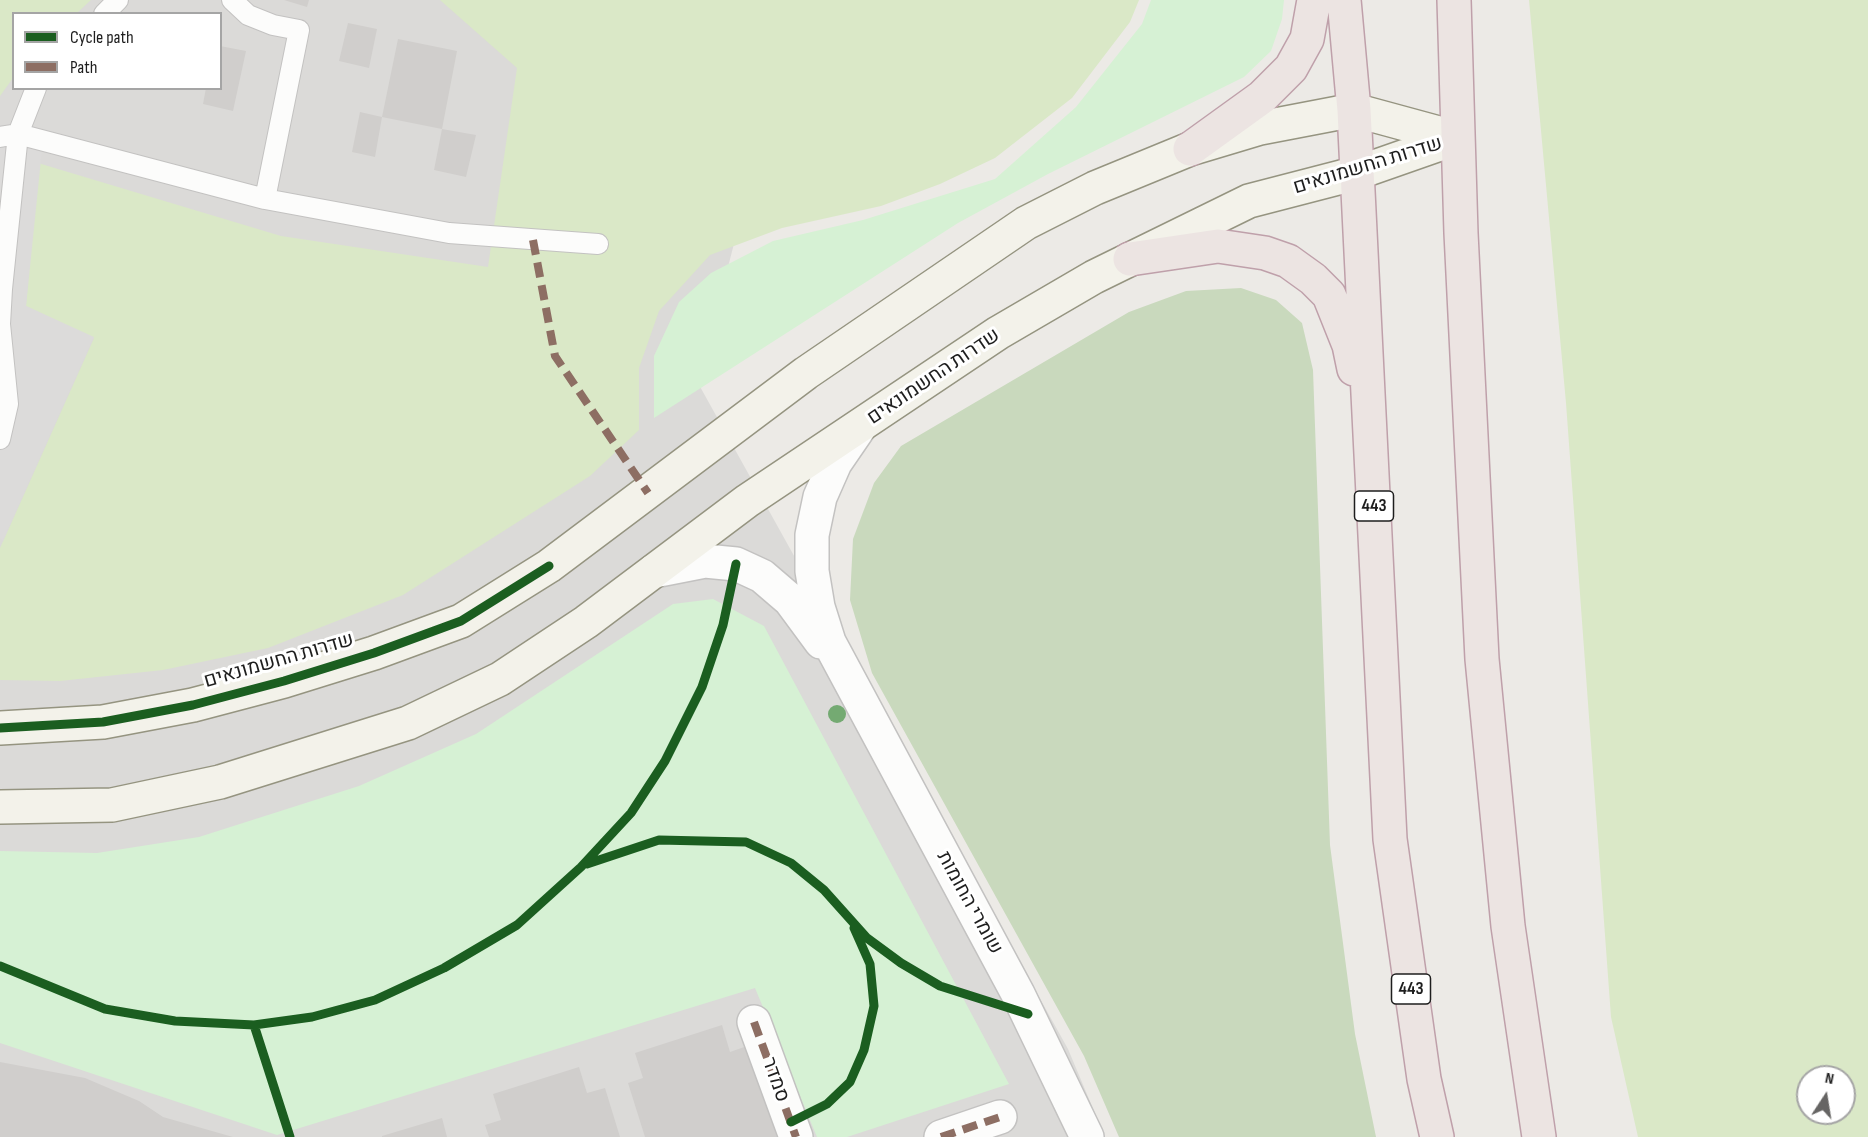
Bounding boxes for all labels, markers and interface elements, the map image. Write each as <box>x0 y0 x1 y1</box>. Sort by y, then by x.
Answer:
legend <box>12 12 222 90</box>
text: Cycle path <box>70 27 134 48</box>
text: Path <box>70 57 98 78</box>
street label: שדרות החשמונאים <box>1290 132 1446 200</box>
street label: שדרות החשמונאים <box>863 324 1005 430</box>
road number: 443 <box>1354 491 1394 521</box>
street label: שדרות החשמונאים <box>201 628 357 694</box>
street label: שומרי החומות <box>931 847 1007 959</box>
road number: 443 <box>1392 974 1430 1004</box>
street label: סמדר <box>756 1054 794 1106</box>
north arrow <box>1796 1065 1856 1125</box>
text: N <box>1823 1069 1836 1089</box>

